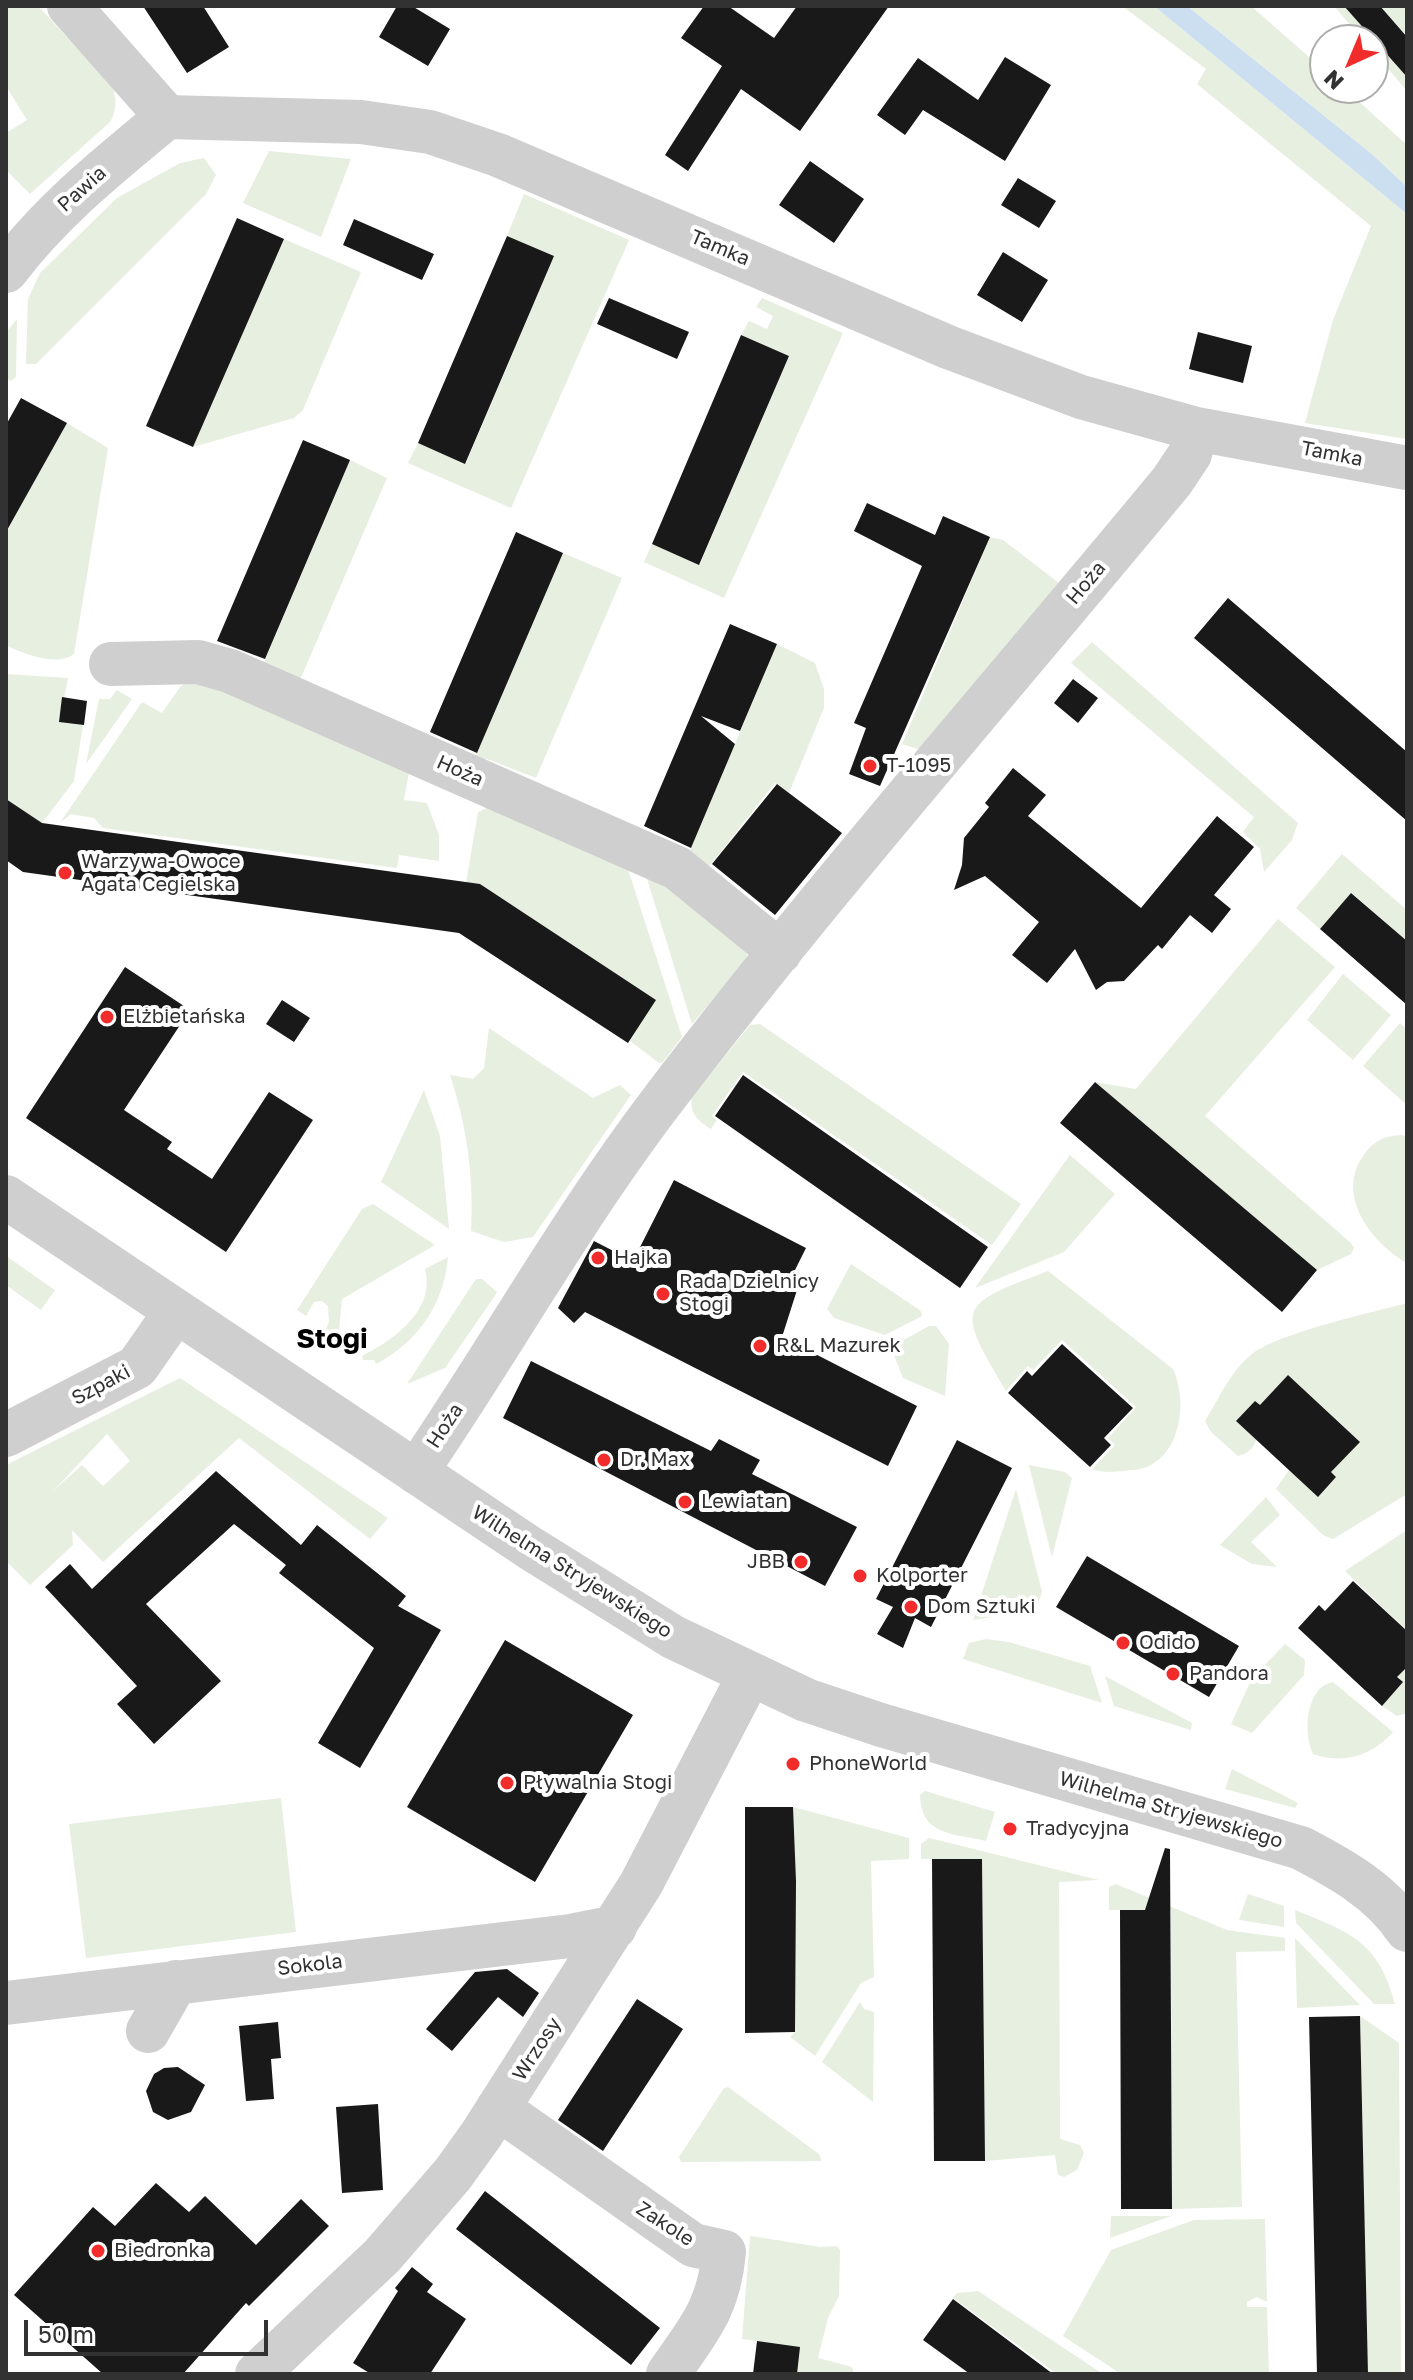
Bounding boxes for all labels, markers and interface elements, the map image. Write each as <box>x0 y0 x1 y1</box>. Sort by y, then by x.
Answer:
north arrow <box>1309 24 1389 104</box>
text: N <box>1318 65 1349 96</box>
street label: Pawia <box>53 161 111 217</box>
street label: Tamka <box>687 225 753 271</box>
street label: Tamka <box>1299 436 1365 472</box>
street label: Hoża <box>1061 557 1111 609</box>
street label: Hoża <box>433 750 487 792</box>
place label: T-1095 <box>886 754 951 778</box>
marker: T-1095 <box>861 757 879 775</box>
place label: Warzywa-Owoce Agata Cegielska <box>81 850 241 897</box>
marker: Warzywa-Owoce Agata Cegielska <box>56 864 74 882</box>
place label: Elżbietańska <box>123 1005 246 1029</box>
marker: Elżbietańska <box>98 1008 116 1026</box>
place label: Hajka <box>614 1246 668 1270</box>
marker: Hajka <box>589 1249 607 1267</box>
place label: Rada Dzielnicy Stogi <box>679 1270 819 1317</box>
marker: Rada Dzielnicy Stogi <box>654 1285 672 1303</box>
district label: Stogi <box>296 1322 368 1356</box>
place label: R&L Mazurek <box>776 1334 901 1358</box>
marker: R&L Mazurek <box>751 1337 769 1355</box>
street label: Szpaki <box>68 1360 134 1410</box>
street label: Hoża <box>422 1399 468 1453</box>
place label: Dr. Max <box>620 1448 690 1472</box>
marker: Dr. Max <box>595 1451 613 1469</box>
place label: Lewiatan <box>701 1490 788 1514</box>
marker: Lewiatan <box>676 1493 694 1511</box>
street label: Wilhelma Stryjewskiego <box>468 1501 676 1643</box>
place label: JBB <box>747 1550 785 1574</box>
marker: JBB <box>792 1553 810 1571</box>
place label: Kolporter <box>876 1564 968 1588</box>
marker: Kolporter <box>851 1567 869 1585</box>
place label: Dom Sztuki <box>927 1595 1036 1619</box>
marker: Dom Sztuki <box>902 1598 920 1616</box>
place label: Odido <box>1139 1631 1196 1655</box>
marker: Odido <box>1114 1634 1132 1652</box>
place label: Pandora <box>1189 1662 1269 1686</box>
marker: Pandora <box>1164 1665 1182 1683</box>
place label: PhoneWorld <box>809 1752 927 1776</box>
marker: PhoneWorld <box>784 1755 802 1773</box>
street label: Wilhelma Stryjewskiego <box>1056 1767 1286 1853</box>
place label: Pływalnia Stogi <box>523 1771 672 1795</box>
marker: Pływalnia Stogi <box>498 1774 516 1792</box>
place label: Tradycyjna <box>1026 1817 1129 1841</box>
marker: Tradycyjna <box>1001 1820 1019 1838</box>
street label: Sokola <box>276 1949 344 1981</box>
street label: Wrzosy <box>508 2013 566 2085</box>
street label: Zakole <box>632 2197 698 2251</box>
place label: Biedronka <box>114 2239 211 2263</box>
marker: Biedronka <box>89 2242 107 2260</box>
scale bar <box>28 2304 272 2354</box>
text: 50 m <box>38 2319 94 2348</box>

